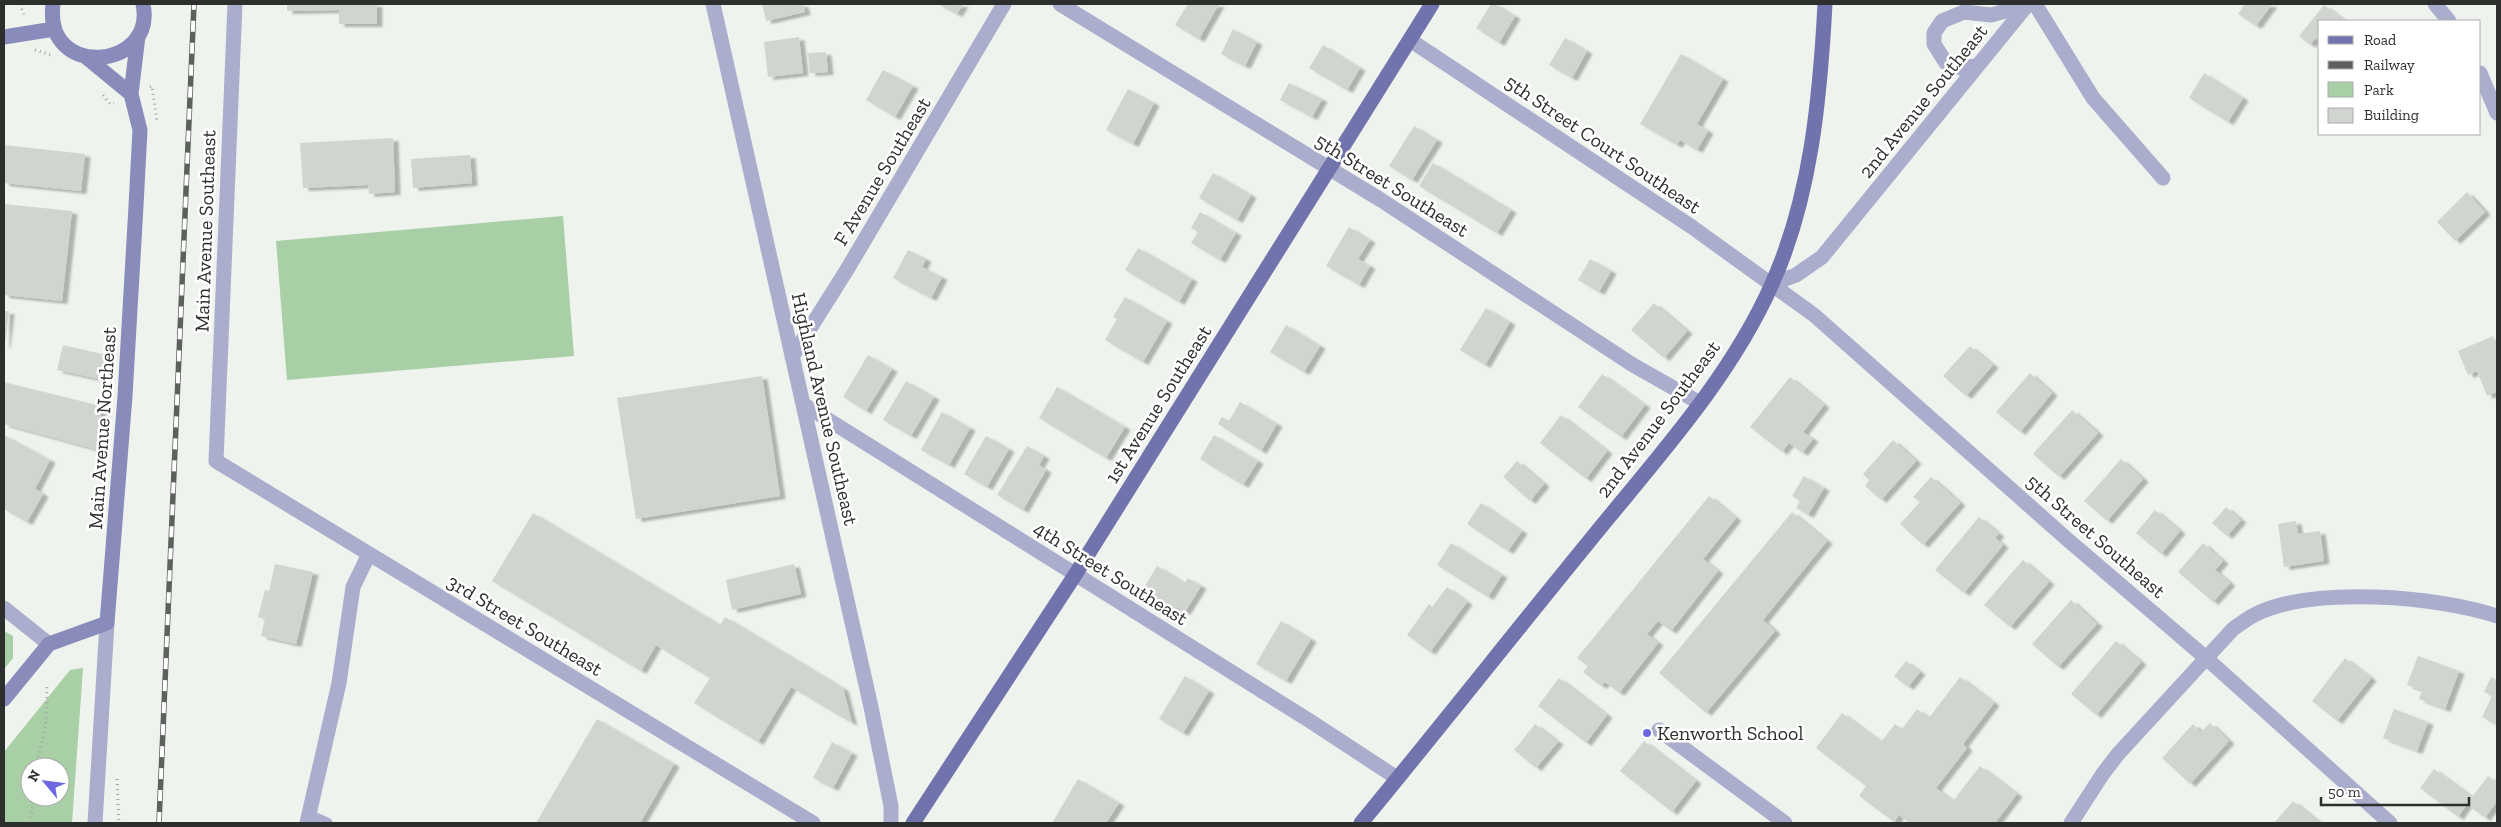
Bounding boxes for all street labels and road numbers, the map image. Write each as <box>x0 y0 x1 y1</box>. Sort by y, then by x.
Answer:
street label: 2nd Avenue Southeast <box>1854 19 1993 183</box>
street label: 5th Street Court Southeast <box>1500 69 1706 219</box>
street label: F Avenue Southeast <box>828 92 936 249</box>
street label: 5th Street Southeast <box>1311 128 1474 242</box>
street label: Main Avenue Southeast <box>189 129 221 332</box>
street label: Highland Avenue Southeast <box>787 290 864 528</box>
street label: 1st Avenue Southeast <box>1100 320 1217 487</box>
street label: Main Avenue Northeast <box>83 325 121 530</box>
street label: 2nd Avenue Southeast <box>1591 335 1725 502</box>
street label: 5th Street Southeast <box>2022 469 2171 603</box>
street label: 4th Street Southeast <box>1030 516 1193 630</box>
street label: 3rd Street Southeast <box>443 569 608 681</box>

